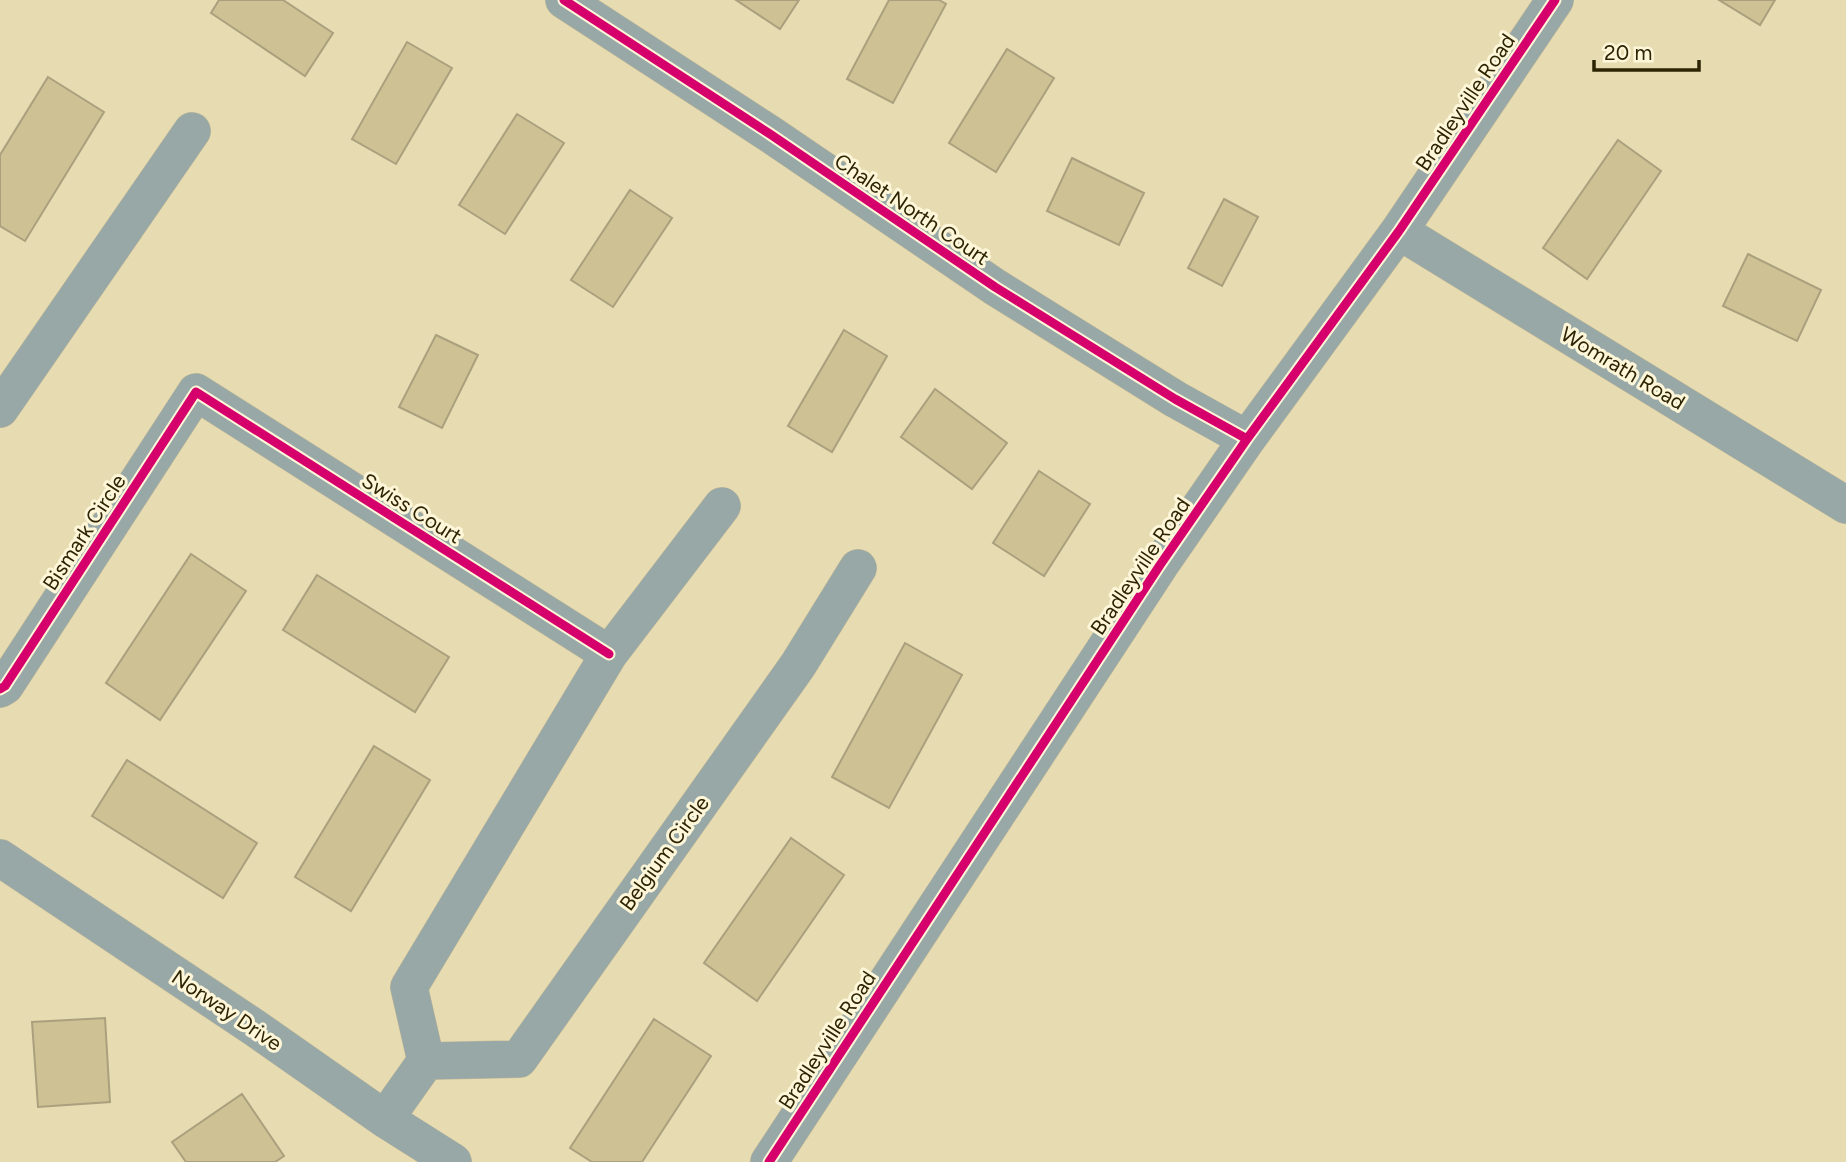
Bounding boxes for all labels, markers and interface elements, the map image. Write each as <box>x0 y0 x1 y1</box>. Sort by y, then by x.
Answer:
scale bar <box>1594 28 1699 72</box>
street label: Bradleyville Road <box>1410 29 1520 175</box>
text: 20 m <box>1604 40 1652 65</box>
street label: Chalet North Court <box>830 148 994 270</box>
street label: Womrath Road <box>1556 321 1690 415</box>
street label: Swiss Court <box>357 467 467 549</box>
street label: Bismark Circle <box>37 469 131 595</box>
street label: Bradleyville Road <box>1085 493 1195 639</box>
street label: Belgium Circle <box>614 791 714 915</box>
street label: Norway Drive <box>167 964 287 1056</box>
street label: Bradleyville Road <box>773 966 881 1114</box>

